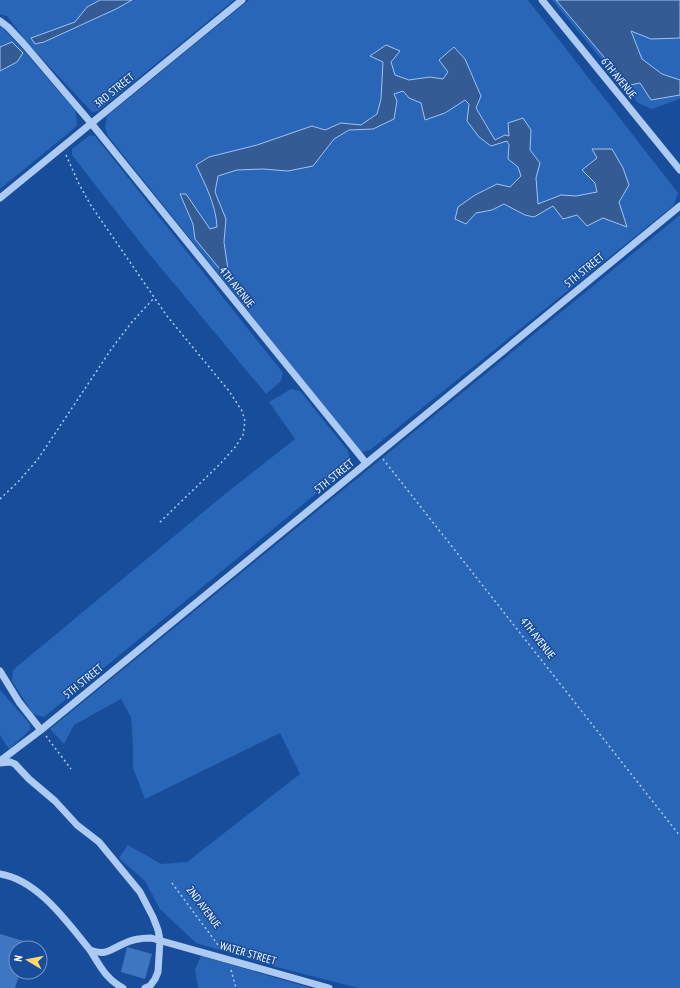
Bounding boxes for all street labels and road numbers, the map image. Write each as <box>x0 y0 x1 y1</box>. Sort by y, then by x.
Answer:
street label: 6TH AVENUE <box>598 55 640 102</box>
street label: 3RD STREET <box>91 70 137 110</box>
street label: 5TH STREET <box>561 250 607 290</box>
street label: 4TH AVENUE <box>216 264 258 311</box>
street label: 5TH STREET <box>311 456 357 496</box>
street label: 4TH AVENUE <box>517 614 559 662</box>
street label: 5TH STREET <box>60 661 106 701</box>
street label: 2ND AVENUE <box>183 883 225 931</box>
street label: WATER STREET <box>218 938 278 968</box>

